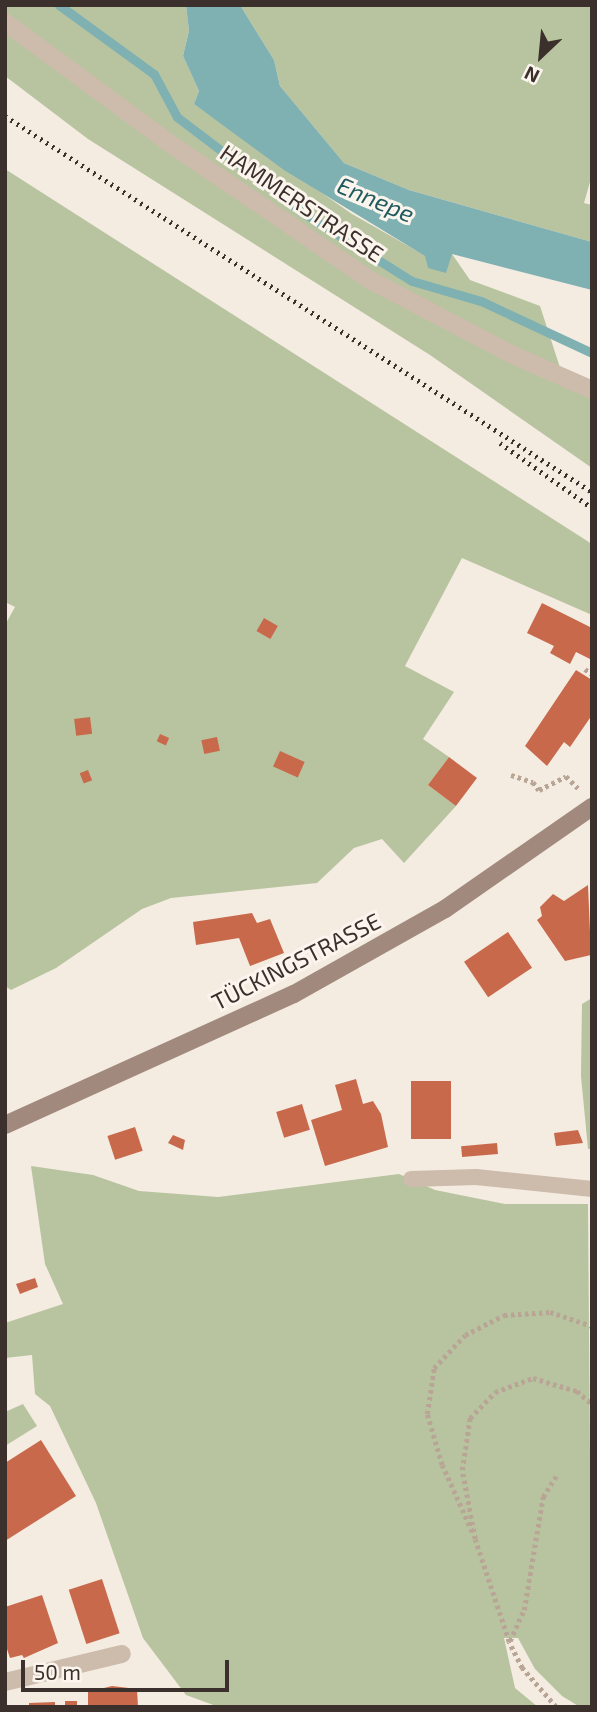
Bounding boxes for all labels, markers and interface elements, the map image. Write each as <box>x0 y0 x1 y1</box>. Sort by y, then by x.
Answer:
north arrow <box>506 21 576 91</box>
text: N <box>520 62 543 89</box>
street label: HAMMERSTRASSE <box>215 138 389 268</box>
water label: Ennepe <box>333 170 419 228</box>
street label: TÜCKINGSTRASSE <box>207 907 385 1015</box>
scale bar <box>24 1646 233 1690</box>
text: 50 m <box>34 1659 81 1684</box>

